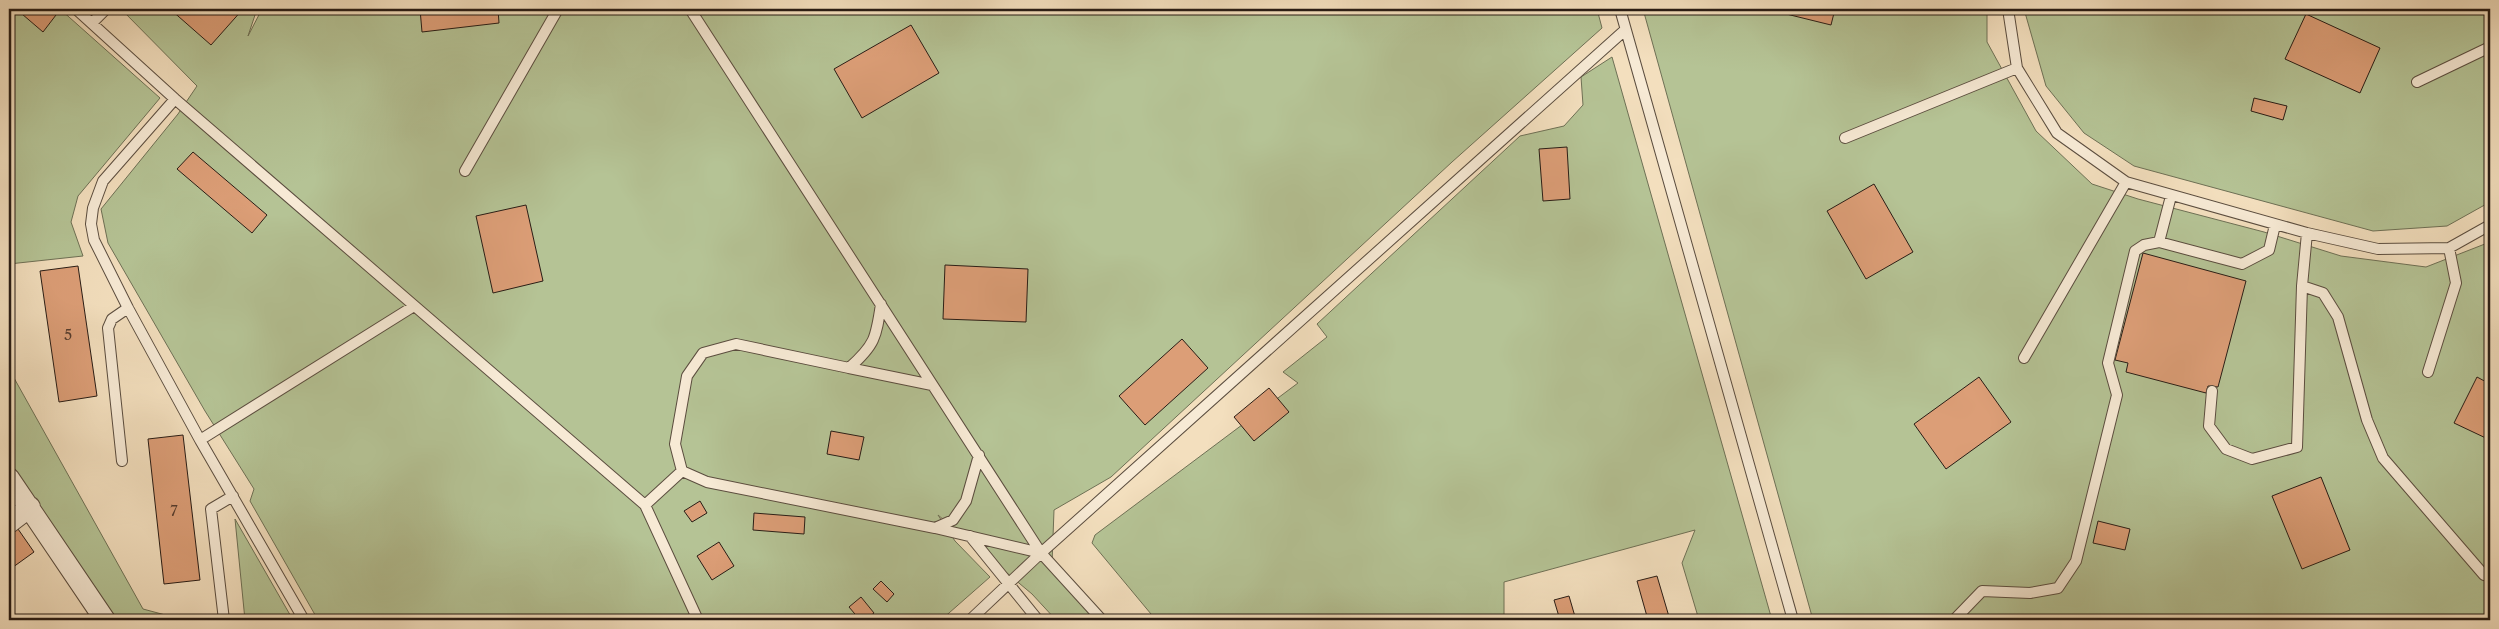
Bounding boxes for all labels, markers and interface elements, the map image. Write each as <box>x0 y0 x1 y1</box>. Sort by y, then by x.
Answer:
house number: 5 <box>64 325 72 344</box>
house number: 7 <box>170 501 178 520</box>

